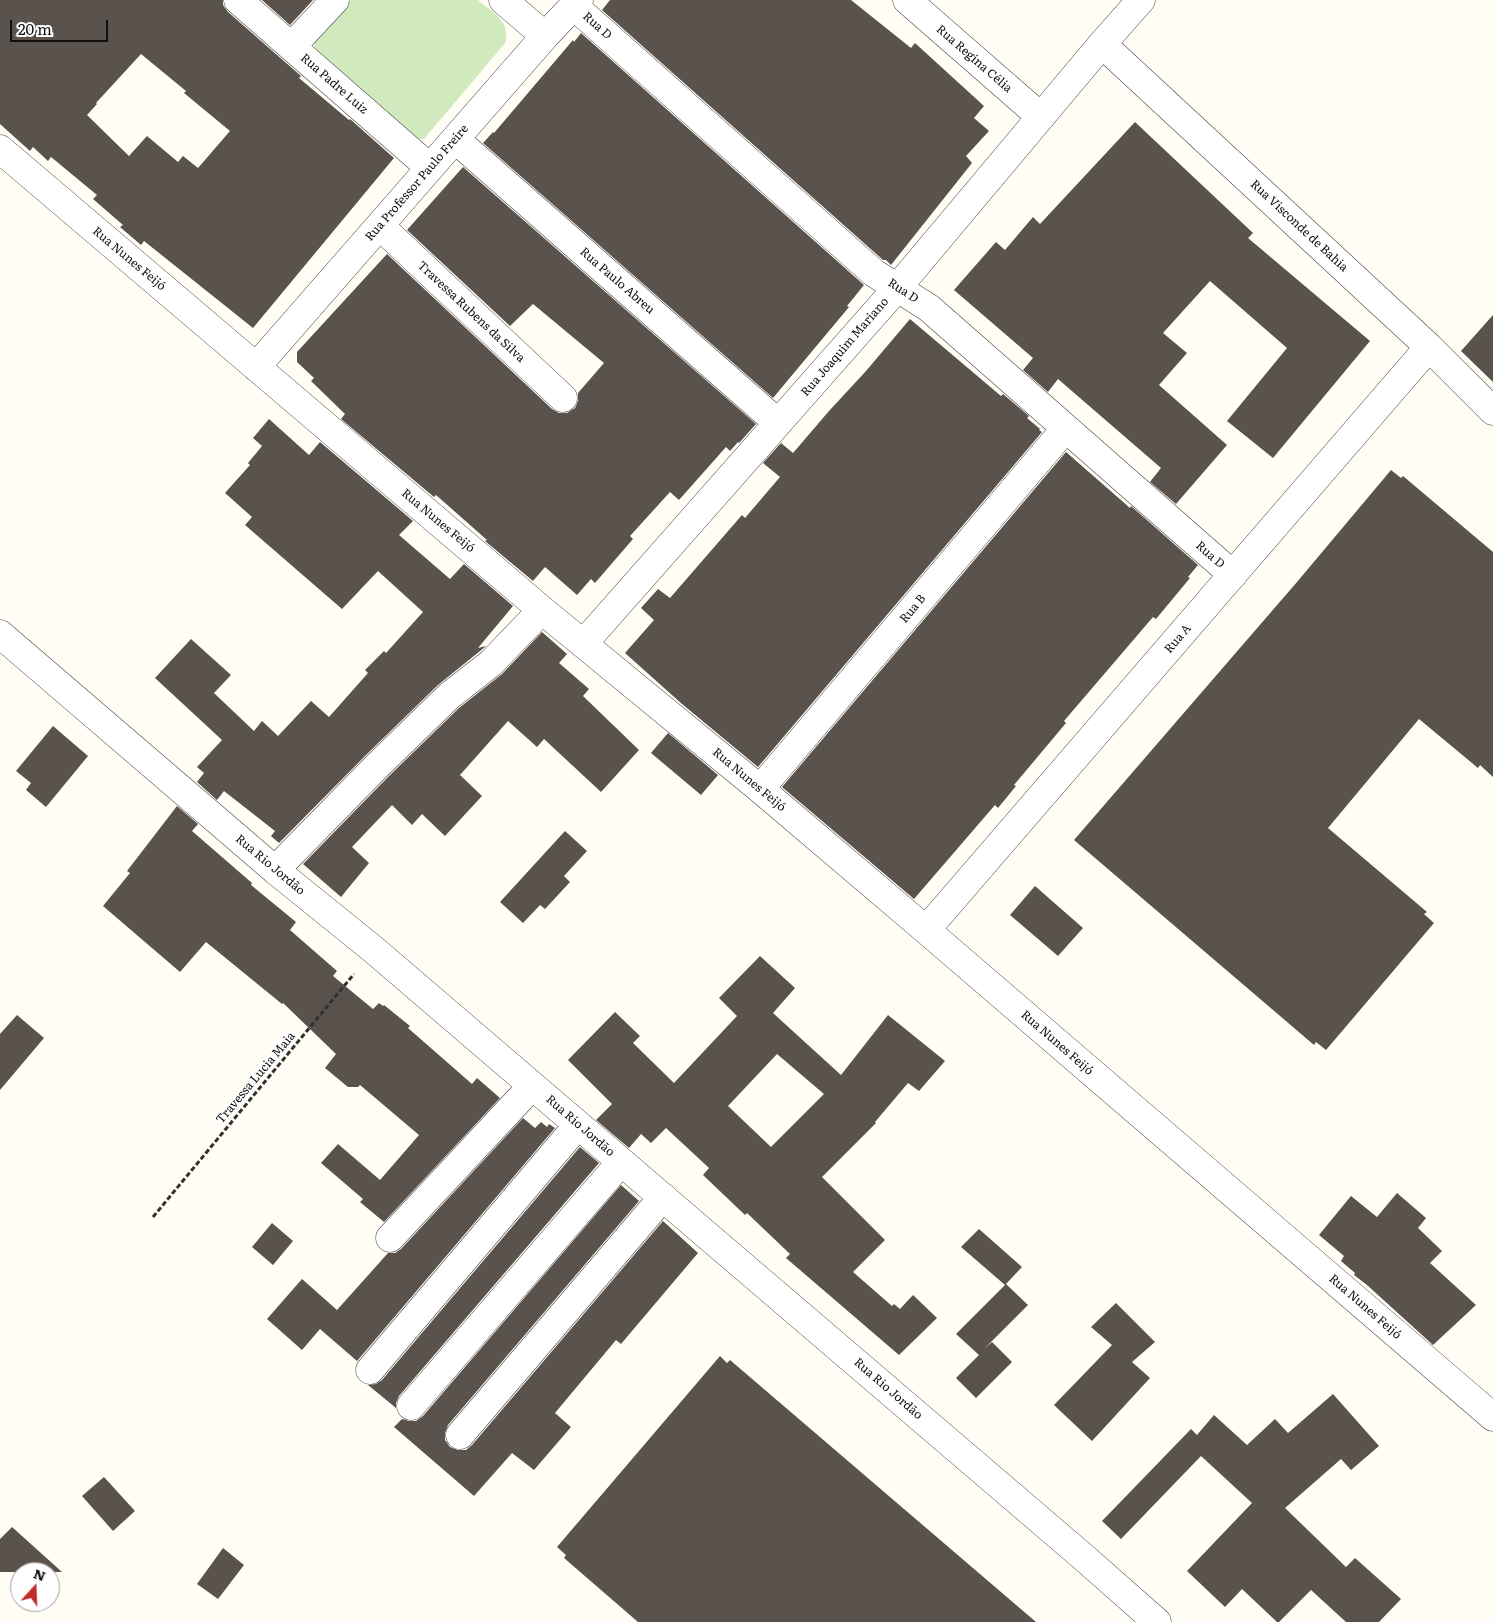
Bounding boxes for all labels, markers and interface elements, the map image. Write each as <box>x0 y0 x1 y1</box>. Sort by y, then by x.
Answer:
street label: Rua D <box>580 9 614 43</box>
scale bar <box>12 10 110 42</box>
text: 20 m <box>18 17 52 40</box>
street label: Rua Regina Célia <box>933 22 1015 96</box>
street label: Rua Padre Luiz <box>297 51 371 117</box>
street label: Rua Professor Paulo Freire <box>362 122 472 244</box>
street label: Rua Visconde de Bahia <box>1247 177 1351 275</box>
street label: Rua Nunes Feijó <box>89 224 169 294</box>
street label: Rua Paulo Abreu <box>577 245 657 317</box>
street label: Travessa Rubens da Silva <box>414 258 528 366</box>
street label: Rua D <box>885 276 921 306</box>
street label: Rua Joaquim Mariano <box>798 295 892 399</box>
street label: Rua Nunes Feijó <box>398 486 478 556</box>
street label: Rua D <box>1193 538 1227 572</box>
street label: Rua B <box>897 592 929 626</box>
street label: Rua A <box>1162 622 1194 656</box>
street label: Rua Nunes Feijó <box>709 745 789 815</box>
street label: Rua Rio Jordão <box>232 832 308 898</box>
street label: Rua Nunes Feijó <box>1018 1008 1096 1078</box>
street label: Travessa Lucia Maia <box>213 1029 299 1127</box>
street label: Rua Rio Jordão <box>543 1092 617 1160</box>
street label: Rua Nunes Feijó <box>1326 1272 1404 1342</box>
street label: Rua Rio Jordão <box>851 1355 925 1423</box>
north arrow <box>10 1562 60 1612</box>
text: N <box>31 1562 49 1585</box>

